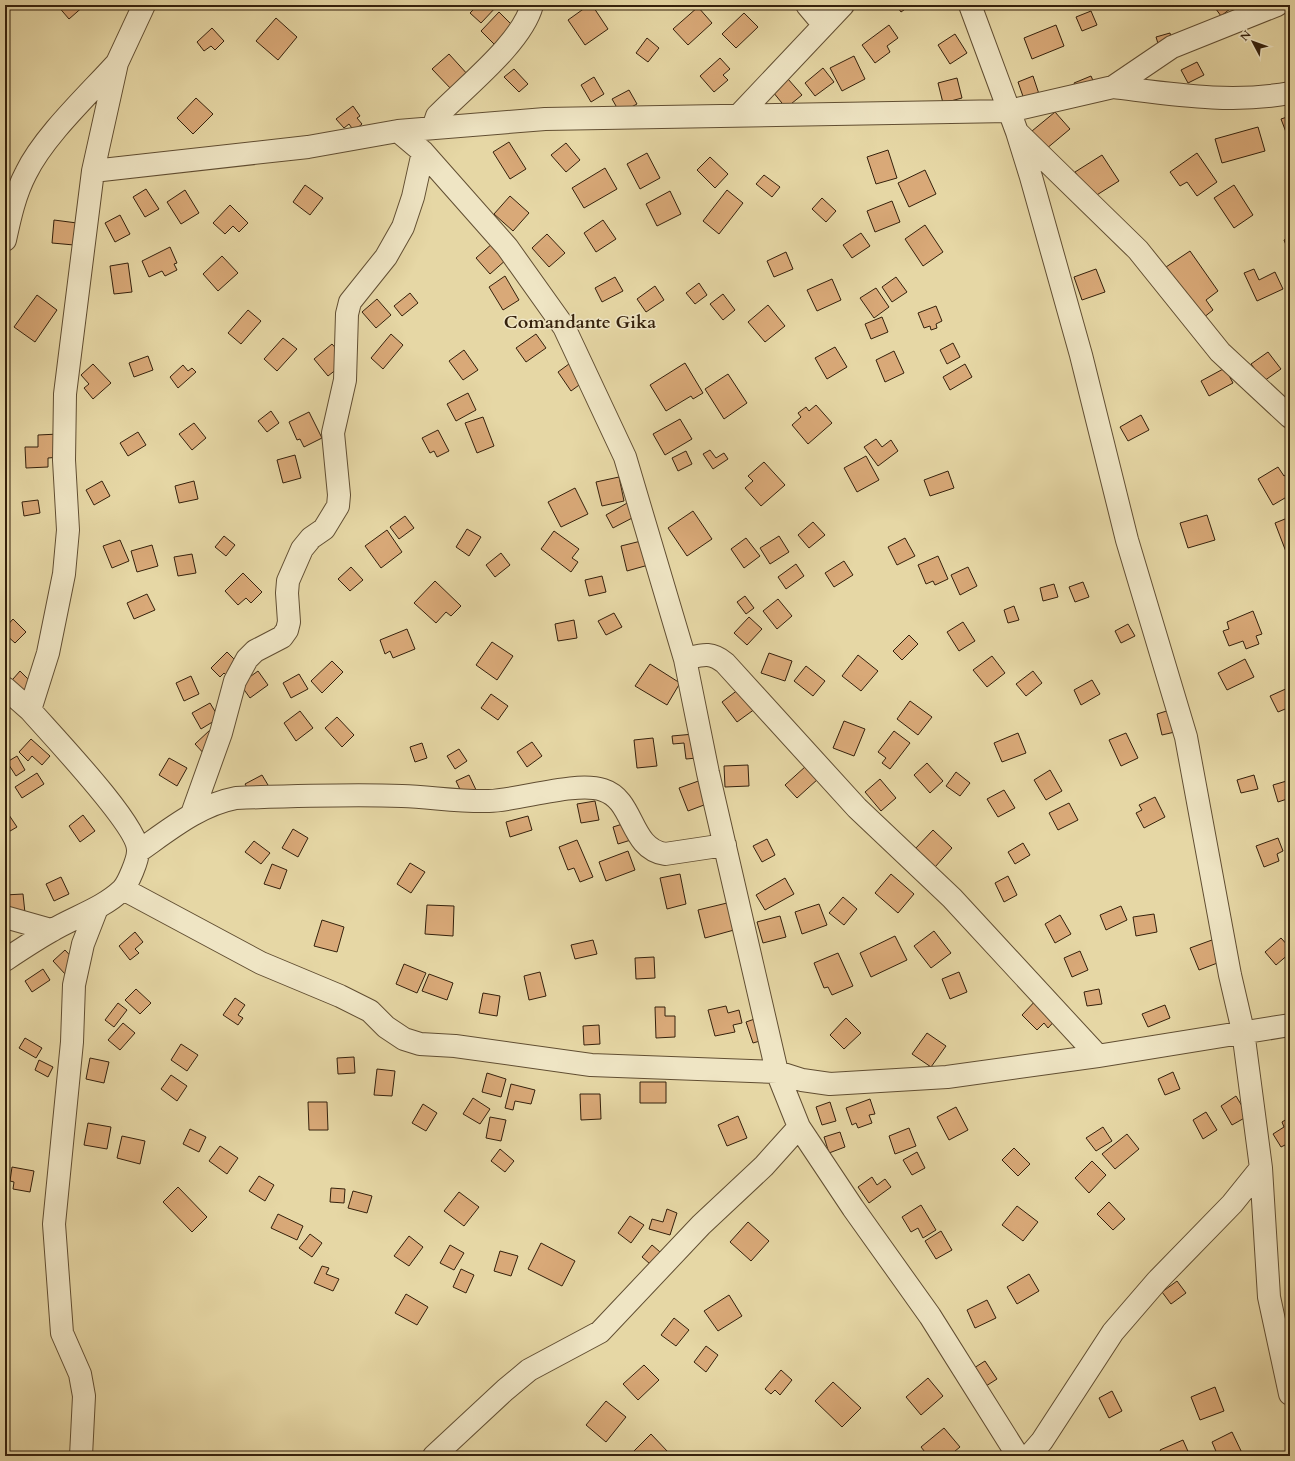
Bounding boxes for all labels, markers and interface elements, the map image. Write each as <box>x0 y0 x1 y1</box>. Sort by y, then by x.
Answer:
north arrow <box>1233 22 1273 62</box>
text: N <box>1237 27 1255 44</box>
district label: Comandante Gika <box>504 310 656 335</box>

